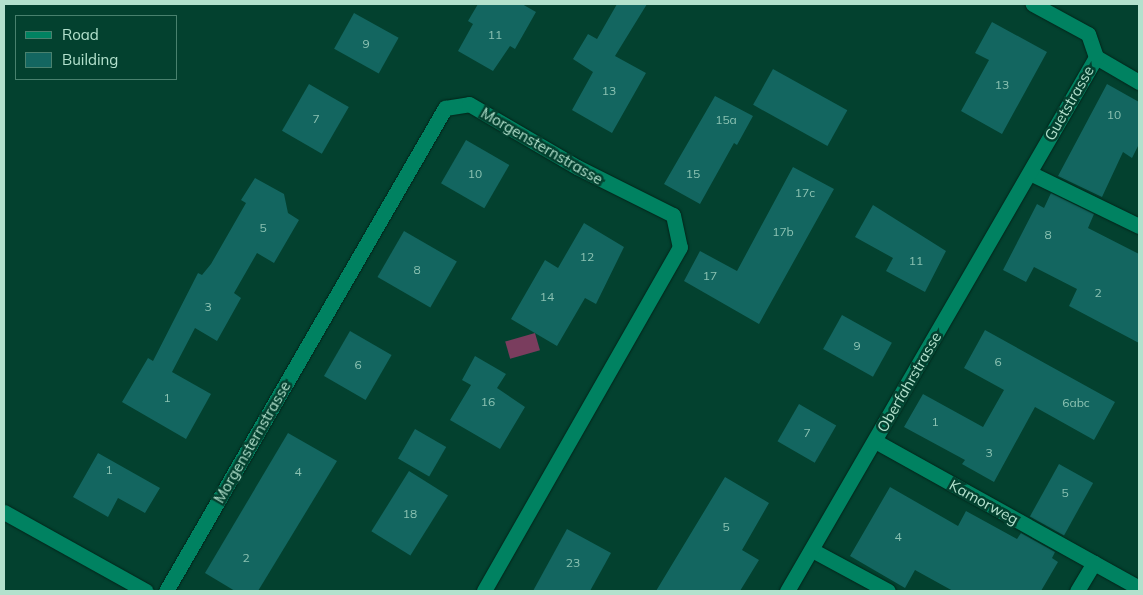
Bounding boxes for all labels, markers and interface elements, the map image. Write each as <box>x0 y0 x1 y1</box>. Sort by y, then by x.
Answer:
legend <box>15 15 178 80</box>
text: Road <box>62 25 99 44</box>
house number: 11 <box>488 28 502 42</box>
house number: 9 <box>362 37 370 51</box>
text: Building <box>62 50 118 69</box>
street label: Guetstrasse <box>1040 63 1098 143</box>
house number: 13 <box>995 78 1009 92</box>
house number: 13 <box>602 84 616 98</box>
street label: Morgensternstrasse <box>478 104 606 188</box>
house number: 10 <box>1107 108 1121 122</box>
house number: 7 <box>312 112 320 126</box>
house number: 15a <box>715 113 737 127</box>
house number: 10 <box>468 167 482 181</box>
house number: 15 <box>686 167 700 181</box>
house number: 17c <box>795 186 815 200</box>
house number: 5 <box>259 221 267 235</box>
house number: 17b <box>772 225 794 239</box>
house number: 8 <box>1044 228 1052 242</box>
house number: 12 <box>580 250 594 264</box>
house number: 11 <box>909 254 923 268</box>
house number: 8 <box>413 263 421 277</box>
house number: 17 <box>703 269 717 283</box>
house number: 2 <box>1094 286 1102 300</box>
house number: 14 <box>540 290 554 304</box>
house number: 3 <box>204 300 212 314</box>
street label: Oberfahrstrasse <box>873 329 945 435</box>
house number: 9 <box>853 339 861 353</box>
house number: 6 <box>994 355 1002 369</box>
house number: 6 <box>354 358 362 372</box>
street label: Morgensternstrasse <box>210 378 294 506</box>
house number: 1 <box>163 391 171 405</box>
house number: 16 <box>481 395 495 409</box>
house number: 6abc <box>1062 396 1090 410</box>
house number: 1 <box>931 415 939 429</box>
house number: 7 <box>803 426 811 440</box>
house number: 3 <box>985 446 993 460</box>
house number: 1 <box>105 463 113 477</box>
house number: 4 <box>294 465 302 479</box>
street label: Kamorweg <box>946 476 1022 528</box>
house number: 5 <box>1061 486 1069 500</box>
house number: 18 <box>403 507 417 521</box>
house number: 5 <box>722 520 730 534</box>
house number: 4 <box>894 530 902 544</box>
house number: 2 <box>242 551 250 565</box>
house number: 23 <box>566 556 580 570</box>

